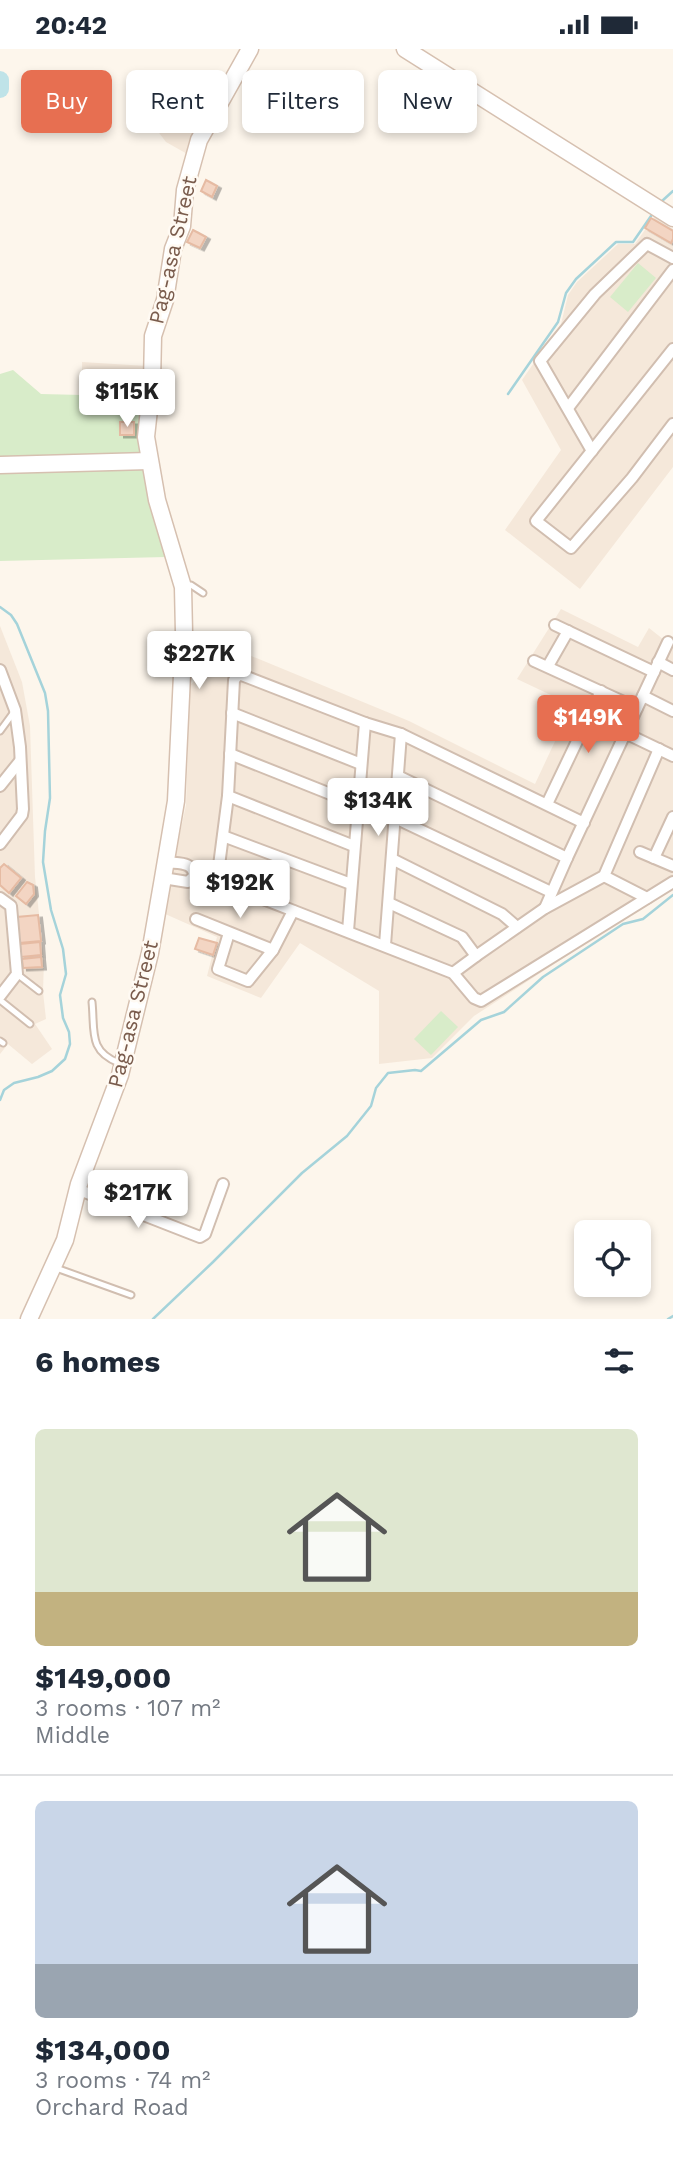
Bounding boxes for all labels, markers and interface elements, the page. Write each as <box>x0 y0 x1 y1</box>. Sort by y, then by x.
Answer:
text: 20:42 <box>35 10 107 40</box>
chip: Buy <box>21 70 112 133</box>
chip: Rent <box>126 70 228 133</box>
chip: Filters <box>242 70 364 133</box>
chip: New <box>378 70 477 133</box>
street label: Pag-asa Street <box>143 173 202 326</box>
pin: $115K <box>78 369 176 429</box>
text: $115K <box>95 378 159 405</box>
pin: $227K <box>150 631 248 691</box>
text: $227K <box>163 640 235 667</box>
pin: $149K <box>539 695 637 755</box>
text: $149K <box>553 704 623 731</box>
pin: $134K <box>329 779 427 838</box>
text: $134K <box>343 787 413 814</box>
pin: $192K <box>191 861 289 920</box>
text: $192K <box>206 869 274 896</box>
street label: Pag-asa Street <box>102 937 163 1090</box>
pin: $217K <box>89 1171 187 1230</box>
text: $217K <box>104 1179 172 1206</box>
map controls <box>574 1220 651 1297</box>
button: locate <box>574 1220 651 1297</box>
icon: filters <box>600 1342 638 1380</box>
text: 6 homes <box>35 1344 160 1379</box>
icon: home <box>274 1474 400 1600</box>
text: $149,000 <box>35 1660 171 1695</box>
text: 3 rooms · 107 m² <box>35 1695 221 1722</box>
text: Middle <box>35 1722 110 1749</box>
icon: home <box>274 1846 400 1972</box>
text: $134,000 <box>35 2032 171 2067</box>
text: 3 rooms · 74 m² <box>35 2067 210 2094</box>
text: Orchard Road <box>35 2094 189 2121</box>

